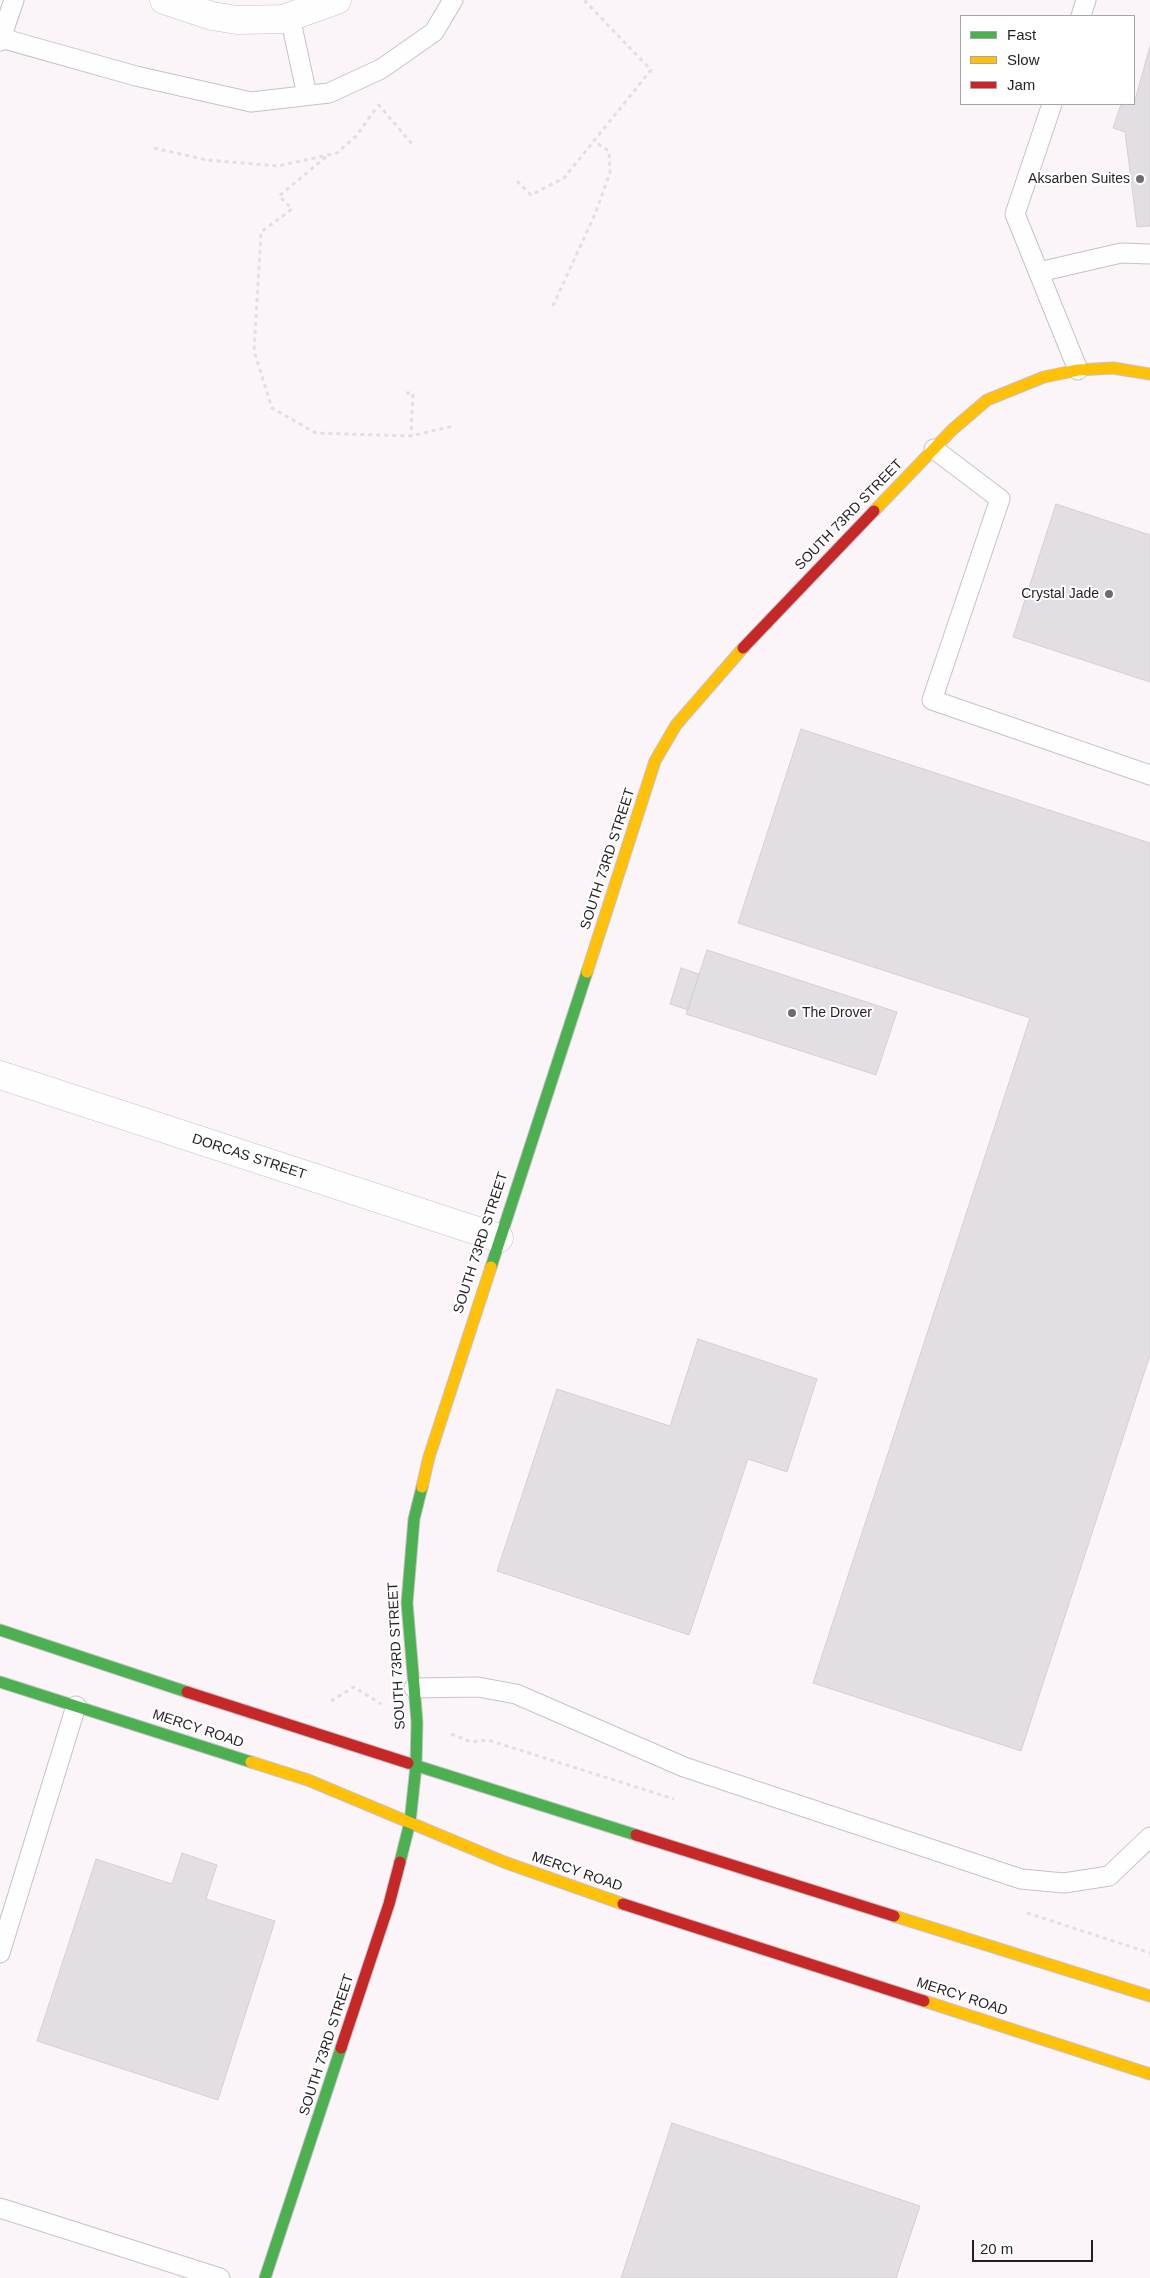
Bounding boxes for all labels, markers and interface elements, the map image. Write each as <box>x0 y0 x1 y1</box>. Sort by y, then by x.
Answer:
legend <box>960 15 1135 105</box>
text: Fast <box>1007 26 1036 43</box>
text: Slow <box>1007 51 1040 68</box>
text: Jam <box>1007 76 1035 93</box>
place label: Aksarben Suites <box>1028 171 1130 187</box>
marker: Aksarben Suites <box>1134 173 1146 185</box>
street label: SOUTH 73RD STREET <box>792 456 906 574</box>
place label: Crystal Jade <box>1021 586 1099 602</box>
marker: Crystal Jade <box>1103 588 1115 600</box>
street label: SOUTH 73RD STREET <box>577 786 639 932</box>
place label: The Drover <box>802 1005 872 1021</box>
marker: The Drover <box>786 1007 798 1019</box>
street label: DORCAS STREET <box>190 1131 308 1183</box>
street label: SOUTH 73RD STREET <box>450 1170 512 1316</box>
street label: SOUTH 73RD STREET <box>385 1582 409 1730</box>
street label: MERCY ROAD <box>150 1706 246 1752</box>
street label: MERCY ROAD <box>529 1849 625 1895</box>
street label: SOUTH 73RD STREET <box>296 1972 358 2118</box>
street label: MERCY ROAD <box>914 1974 1010 2020</box>
scale bar <box>975 2230 1096 2262</box>
text: 20 m <box>980 2240 1013 2257</box>

